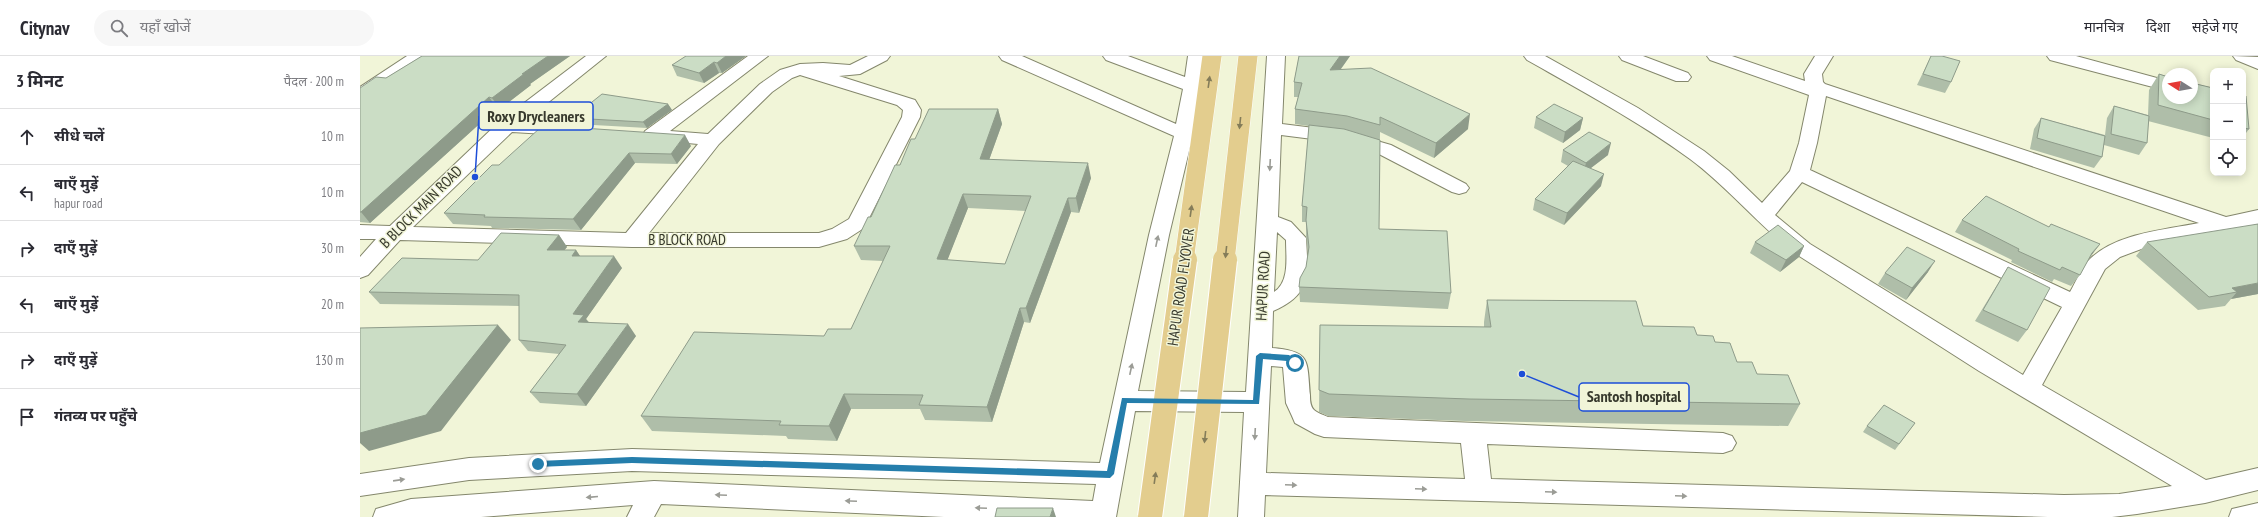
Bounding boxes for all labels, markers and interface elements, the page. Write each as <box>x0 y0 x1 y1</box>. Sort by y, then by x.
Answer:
search box <box>94 10 374 46</box>
text: Citynav <box>20 16 70 40</box>
icon: search <box>108 17 130 39</box>
text: यहाँ खोजें <box>140 17 191 36</box>
text: मानचित्र <box>2084 18 2124 36</box>
text: दिशा <box>2146 18 2170 36</box>
text: सहेजे गए <box>2192 18 2238 36</box>
north arrow <box>2162 68 2198 104</box>
map controls <box>2210 68 2246 176</box>
button: + <box>2210 68 2246 104</box>
text: 3 मिनट <box>16 70 63 92</box>
text: पैदल · 200 m <box>284 73 344 90</box>
one-way arrow <box>1206 76 1212 88</box>
callout: Roxy Drycleaners <box>479 102 593 130</box>
button: − <box>2210 104 2246 140</box>
text: Roxy Drycleaners <box>487 106 585 126</box>
one-way arrow <box>1237 117 1244 129</box>
icon: ahead <box>16 126 38 148</box>
text: सीधे चलें <box>54 126 104 145</box>
text: 10 m <box>321 128 344 145</box>
button: locate <box>2210 140 2246 176</box>
one-way arrow <box>1267 159 1273 172</box>
street label: B BLOCK MAIN ROAD <box>375 161 466 252</box>
text: बाएँ मुड़ें <box>54 174 98 193</box>
icon: left <box>16 182 38 204</box>
text: 10 m <box>321 184 344 201</box>
text: hapur road <box>54 195 103 212</box>
one-way arrow <box>1188 205 1194 217</box>
street label: HAPUR ROAD FLYOVER <box>1163 227 1198 347</box>
street label: B BLOCK ROAD <box>648 230 726 249</box>
one-way arrow <box>1155 235 1161 247</box>
icon: right <box>16 238 38 260</box>
text: दाएँ मुड़ें <box>54 238 97 257</box>
text: 30 m <box>321 240 344 257</box>
one-way arrow <box>1223 246 1229 258</box>
street label: HAPUR ROAD <box>1251 251 1274 321</box>
icon: left <box>16 294 38 316</box>
text: बाएँ मुड़ें <box>54 294 98 313</box>
text: 20 m <box>321 296 344 313</box>
icon: right <box>16 350 38 372</box>
text: दाएँ मुड़ें <box>54 350 97 369</box>
text: 130 m <box>315 352 344 369</box>
route start <box>1286 354 1304 372</box>
one-way arrow <box>1128 362 1134 375</box>
callout: Santosh hospital <box>1579 383 1689 411</box>
text: Santosh hospital <box>1587 386 1681 406</box>
icon: arrive <box>16 406 38 428</box>
text: गंतव्य पर पहुँचे <box>54 406 137 425</box>
one-way arrow <box>1252 428 1259 440</box>
one-way arrow <box>1202 431 1208 443</box>
route end <box>529 455 547 473</box>
one-way arrow <box>1152 472 1158 484</box>
one-way arrow <box>392 477 405 483</box>
one-way arrow <box>1285 482 1298 488</box>
one-way arrow <box>1415 486 1428 492</box>
one-way arrow <box>1545 489 1557 496</box>
one-way arrow <box>715 492 727 499</box>
one-way arrow <box>1675 493 1688 499</box>
one-way arrow <box>586 494 598 500</box>
one-way arrow <box>845 498 857 505</box>
one-way arrow <box>975 504 987 511</box>

